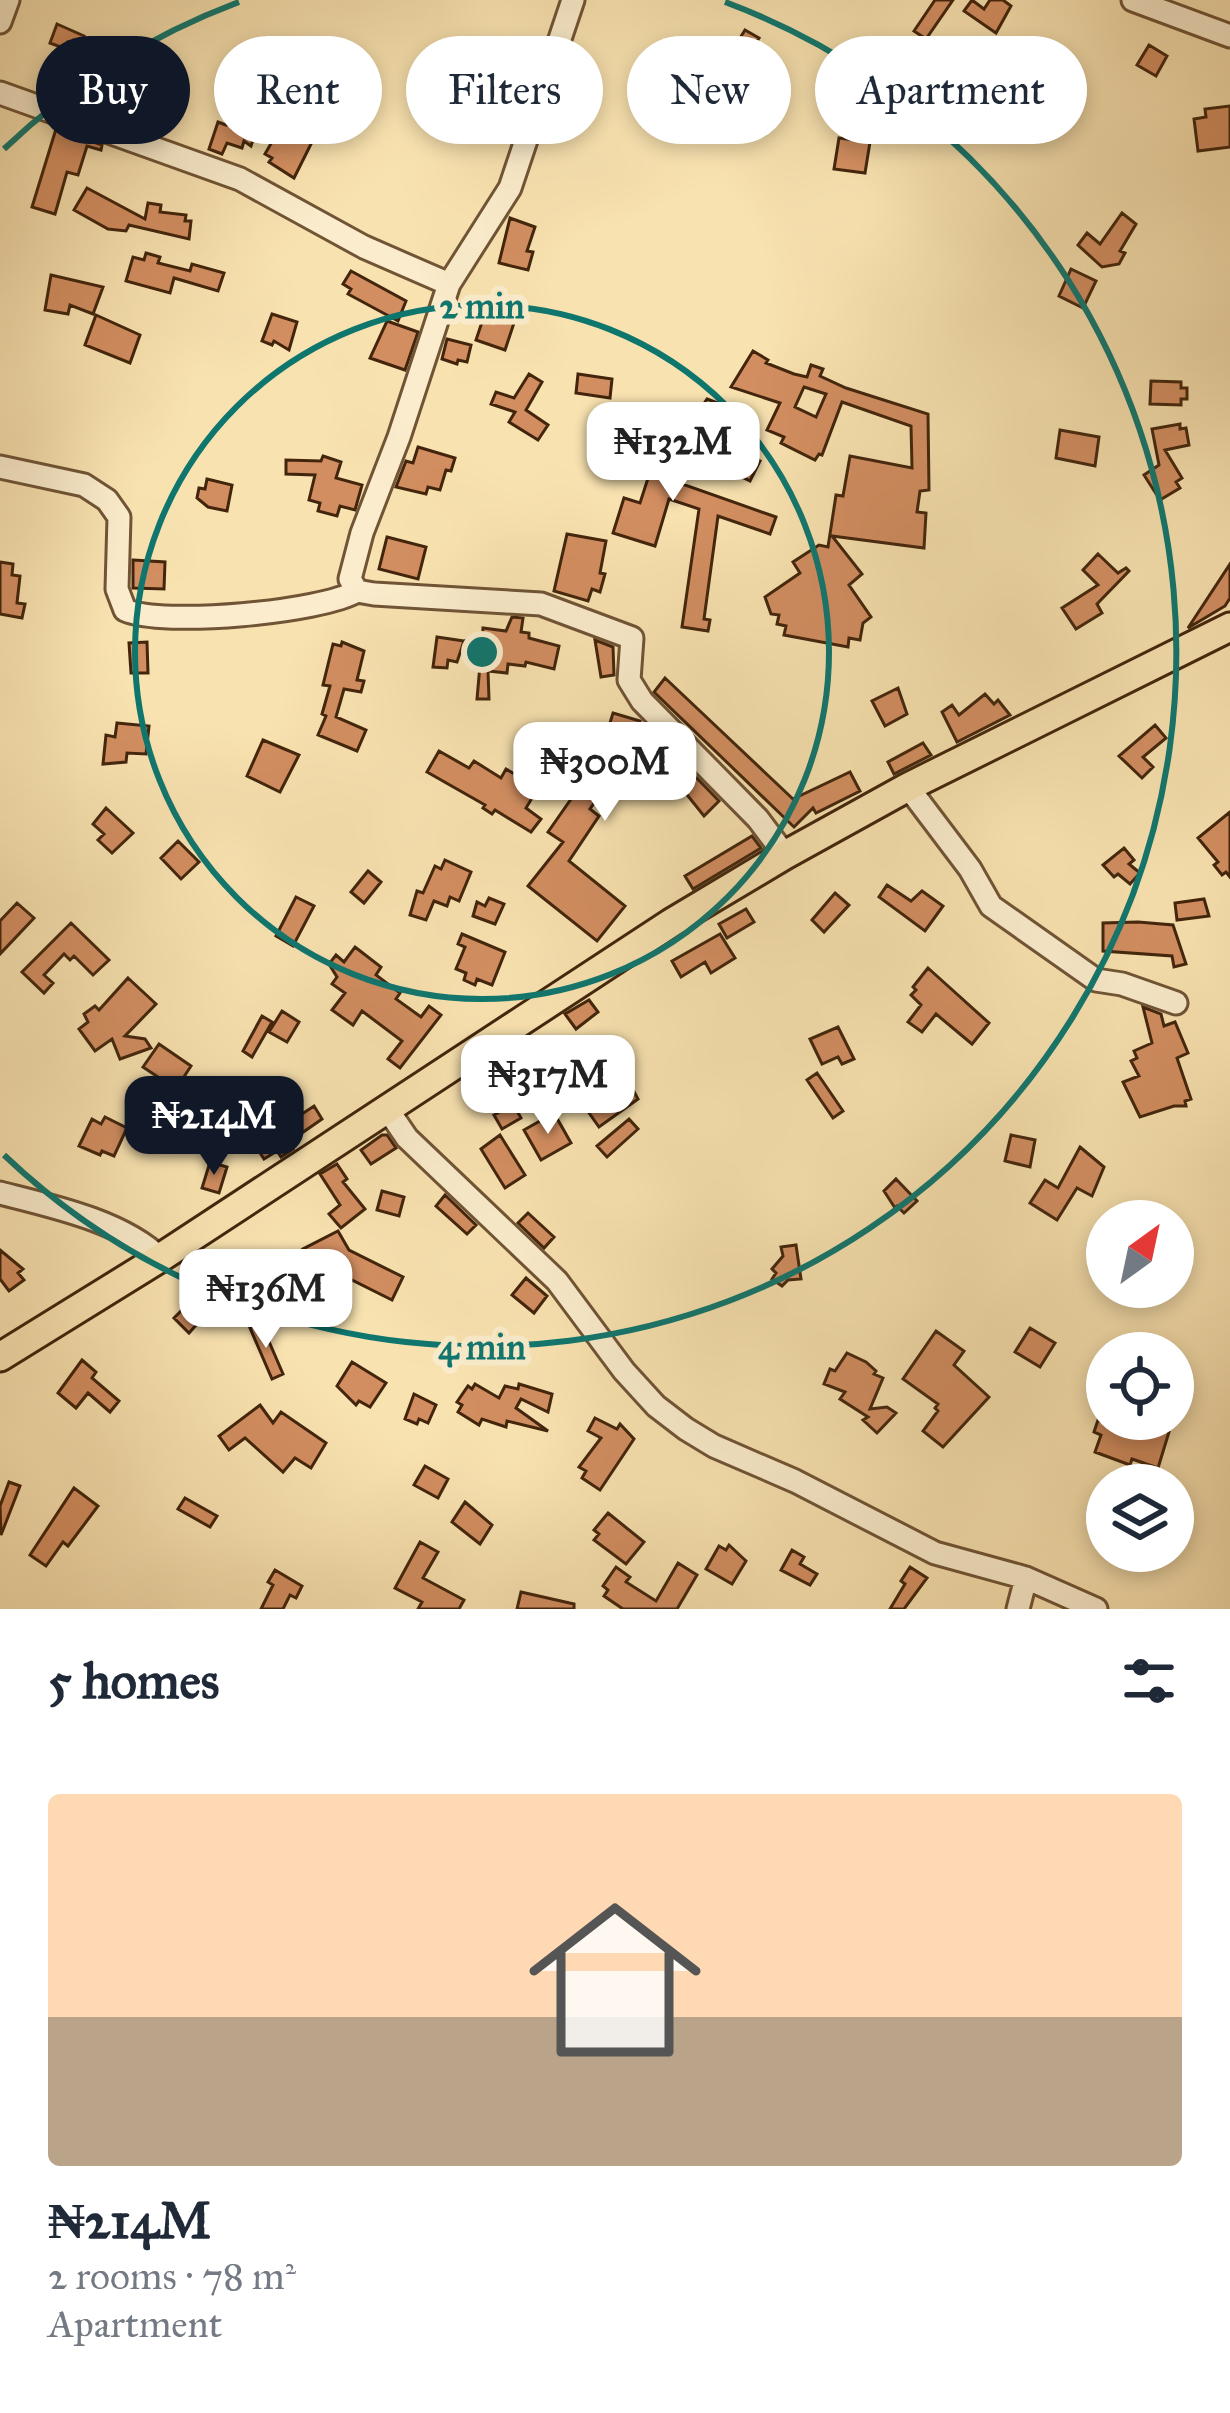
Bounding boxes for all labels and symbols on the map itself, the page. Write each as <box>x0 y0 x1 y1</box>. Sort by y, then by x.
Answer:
text: 2 min <box>439 284 525 328</box>
pin: ₦132M <box>589 402 757 504</box>
centre of rings <box>461 631 503 673</box>
pin: ₦300M <box>521 722 689 824</box>
pin: ₦317M <box>464 1035 632 1137</box>
pin: ₦214M <box>130 1076 298 1178</box>
north arrow <box>1086 1200 1194 1308</box>
pin: ₦136M <box>182 1249 350 1351</box>
text: 4 min <box>438 1325 526 1369</box>

